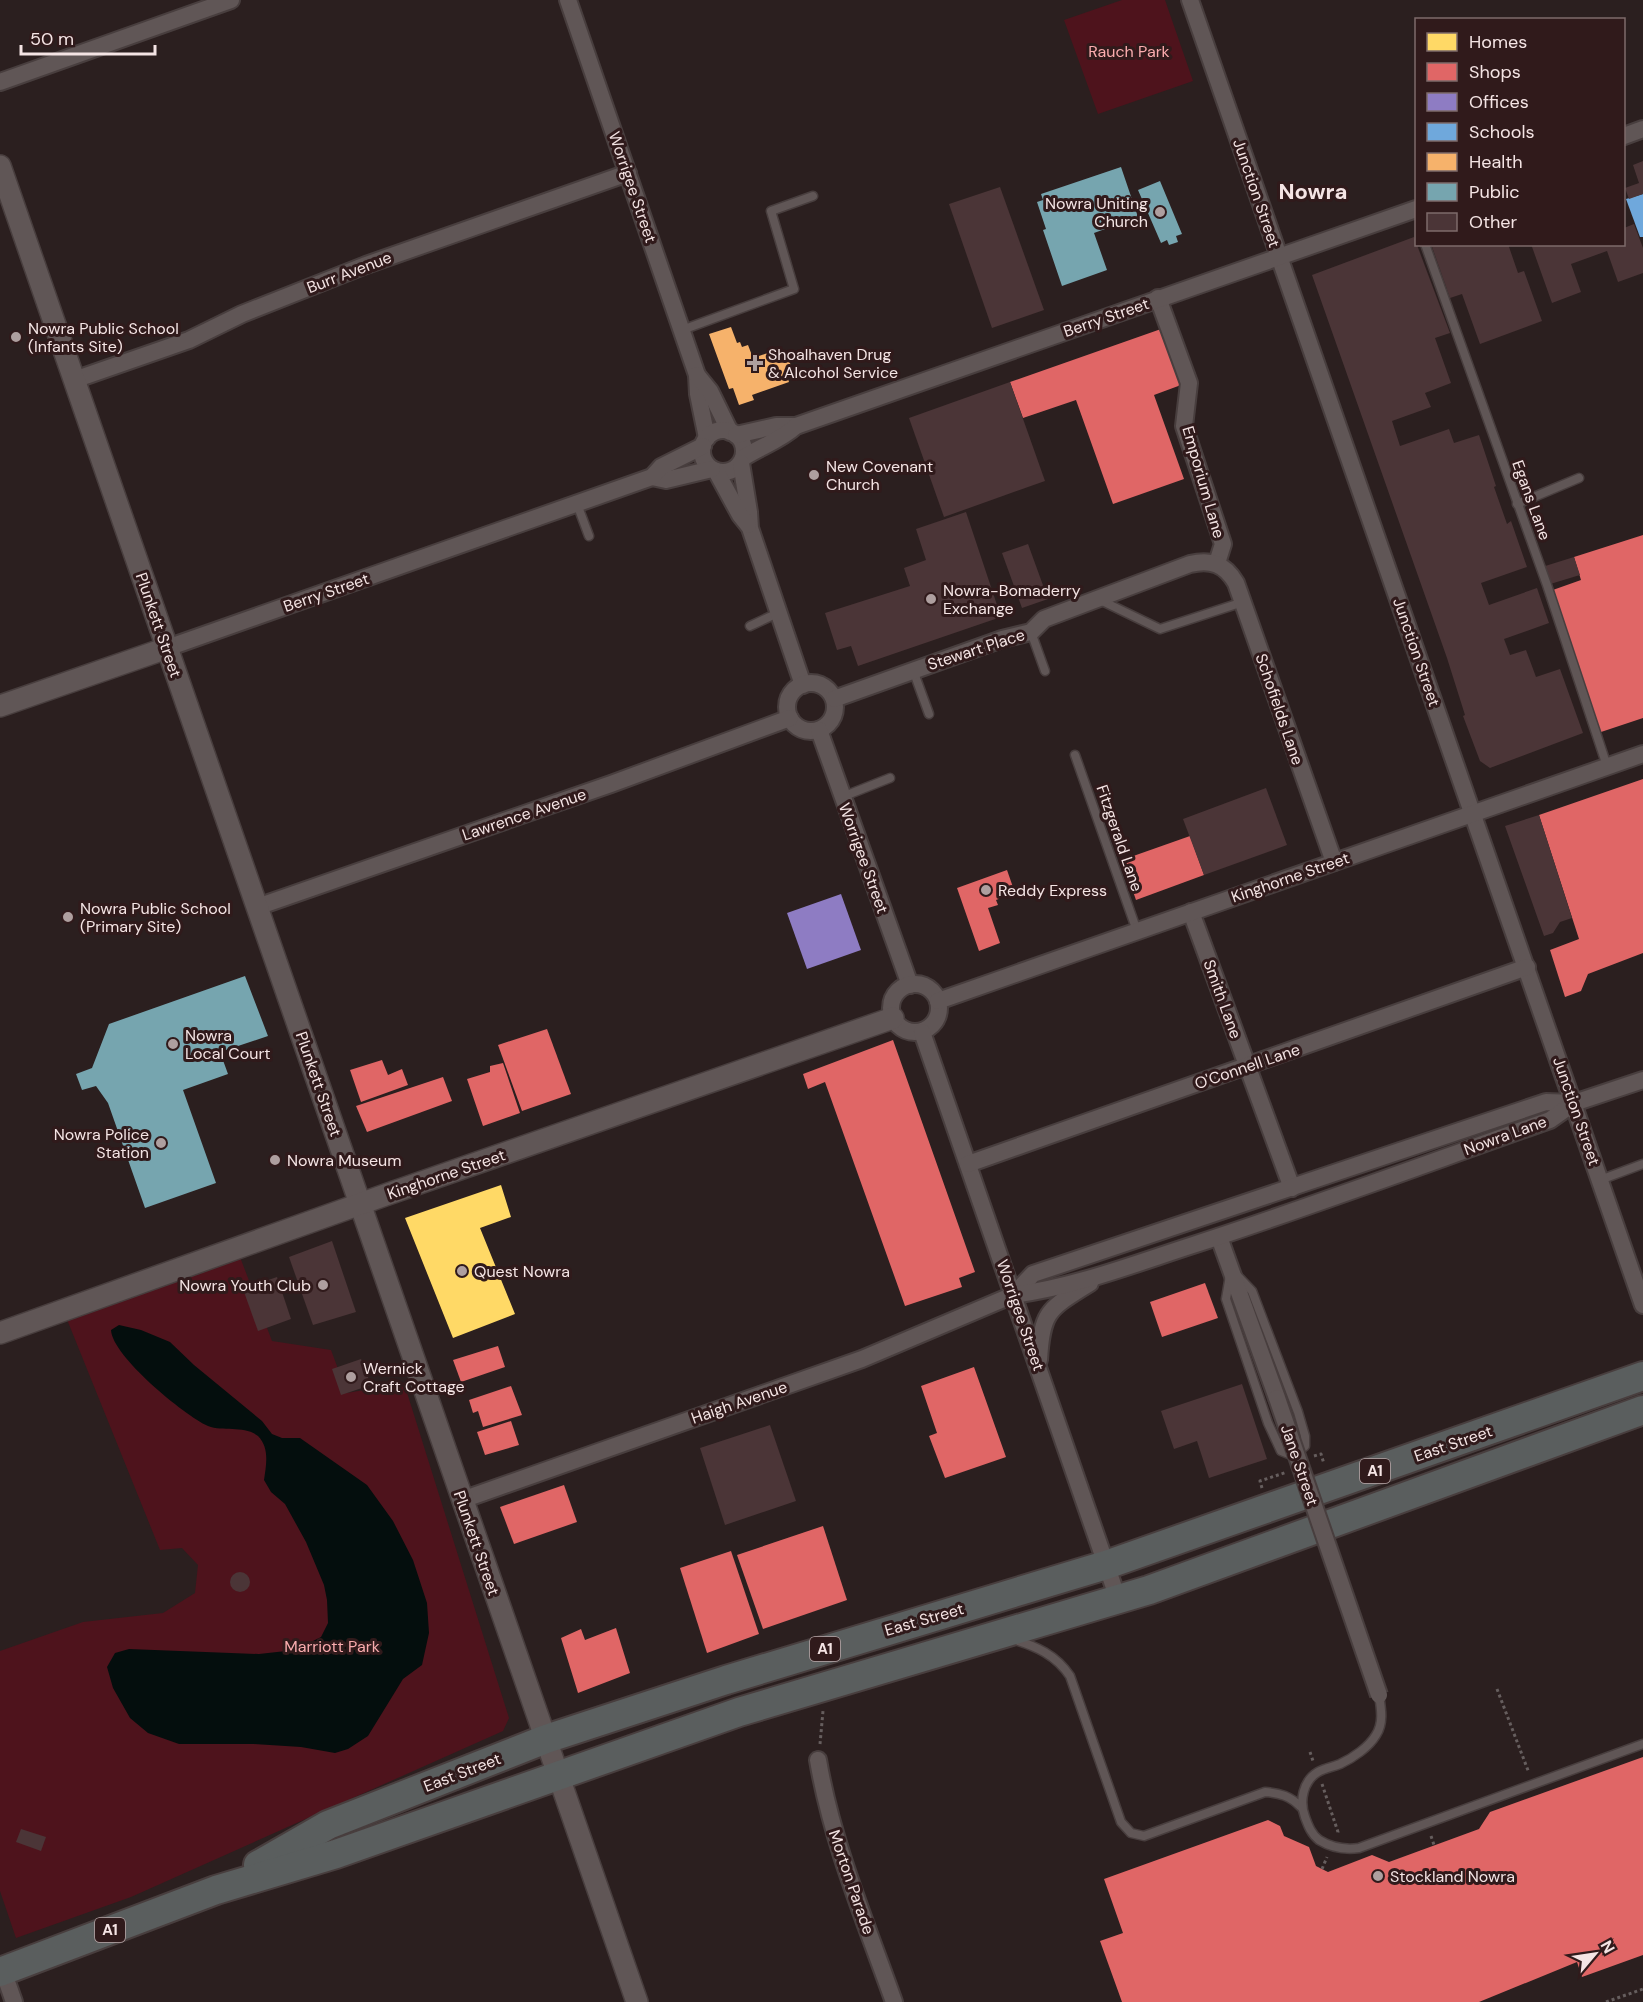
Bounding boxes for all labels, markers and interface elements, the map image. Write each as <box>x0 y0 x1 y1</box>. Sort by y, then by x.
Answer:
scale bar <box>21 18 154 56</box>
legend <box>1415 18 1625 246</box>
text: 50 m <box>30 27 74 51</box>
text: Homes <box>1469 30 1527 54</box>
park label: Rauch Park <box>1088 41 1170 62</box>
text: Shops <box>1469 60 1521 84</box>
text: Offices <box>1469 90 1529 114</box>
text: Schools <box>1469 120 1534 144</box>
street label: Worrigee Street <box>604 129 661 246</box>
street label: Junction Street <box>1228 136 1285 250</box>
text: Health <box>1469 150 1523 174</box>
district label: Nowra <box>1278 177 1348 206</box>
text: Public <box>1469 180 1520 204</box>
place label: Nowra Uniting Church <box>1045 193 1148 232</box>
marker: Nowra Uniting Church <box>1153 205 1167 219</box>
text: Other <box>1469 210 1518 234</box>
street label: Burr Avenue <box>304 247 395 298</box>
street label: Berry Street <box>1061 293 1152 342</box>
place label: Nowra Public School (Infants Site) <box>28 318 179 357</box>
marker: Nowra Public School (Infants Site) <box>9 330 23 344</box>
place label: Shoalhaven Drug & Alcohol Service <box>768 344 898 383</box>
marker: Shoalhaven Drug & Alcohol Service <box>746 354 764 372</box>
street label: Emporium Lane <box>1177 424 1230 541</box>
place label: New Covenant Church <box>826 456 933 495</box>
street label: Egans Lane <box>1507 457 1556 543</box>
marker: New Covenant Church <box>807 468 821 482</box>
street label: Berry Street <box>281 568 372 617</box>
street label: Plunkett Street <box>131 570 186 680</box>
place label: Nowra-Bomaderry Exchange <box>943 580 1081 619</box>
marker: Nowra-Bomaderry Exchange <box>924 592 938 606</box>
street label: Junction Street <box>1388 595 1445 709</box>
street label: Stewart Place <box>925 624 1027 675</box>
street label: Schofields Lane <box>1251 651 1308 768</box>
street label: Fitzgerald Lane <box>1091 782 1148 894</box>
street label: Lawrence Avenue <box>459 783 589 846</box>
street label: Worrigee Street <box>834 800 893 916</box>
street label: Kinghorne Street <box>1228 847 1352 908</box>
place label: Reddy Express <box>998 880 1107 901</box>
marker: Reddy Express <box>979 883 993 897</box>
place label: Nowra Public School (Primary Site) <box>80 898 231 937</box>
marker: Nowra Public School (Primary Site) <box>61 910 75 924</box>
street label: Smith Lane <box>1199 957 1247 1042</box>
place label: Nowra Local Court <box>185 1025 271 1064</box>
street label: Plunkett Street <box>291 1029 346 1139</box>
marker: Nowra Local Court <box>166 1037 180 1051</box>
street label: O'Connell Lane <box>1192 1039 1303 1094</box>
street label: Junction Street <box>1548 1054 1605 1168</box>
street label: Nowra Lane <box>1461 1111 1550 1160</box>
place label: Nowra Police Station <box>54 1124 149 1163</box>
marker: Nowra Police Station <box>154 1136 168 1150</box>
street label: Kinghorne Street <box>384 1144 508 1205</box>
place label: Nowra Museum <box>287 1150 402 1171</box>
marker: Nowra Museum <box>268 1153 282 1167</box>
street label: Worrigee Street <box>992 1257 1049 1374</box>
place label: Quest Nowra <box>474 1261 570 1282</box>
marker: Quest Nowra <box>455 1264 469 1278</box>
place label: Nowra Youth Club <box>179 1275 311 1296</box>
marker: Nowra Youth Club <box>316 1278 330 1292</box>
place label: Wernick Craft Cottage <box>363 1358 465 1397</box>
marker: Wernick Craft Cottage <box>344 1370 358 1384</box>
street label: Haigh Avenue <box>688 1376 790 1429</box>
street label: East Street <box>1411 1420 1495 1467</box>
street label: Jane Street <box>1276 1422 1323 1509</box>
road number: A1 <box>1360 1459 1390 1483</box>
street label: Plunkett Street <box>449 1488 504 1598</box>
street label: East Street <box>882 1598 966 1641</box>
park label: Marriott Park <box>284 1636 380 1657</box>
road number: A1 <box>810 1637 840 1661</box>
street label: East Street <box>420 1748 504 1797</box>
street label: Morton Parade <box>824 1827 879 1937</box>
place label: Stockland Nowra <box>1390 1866 1515 1887</box>
marker: Stockland Nowra <box>1371 1869 1385 1883</box>
road number: A1 <box>95 1918 125 1942</box>
north arrow <box>1565 1924 1625 1984</box>
text: N <box>1596 1937 1620 1957</box>

